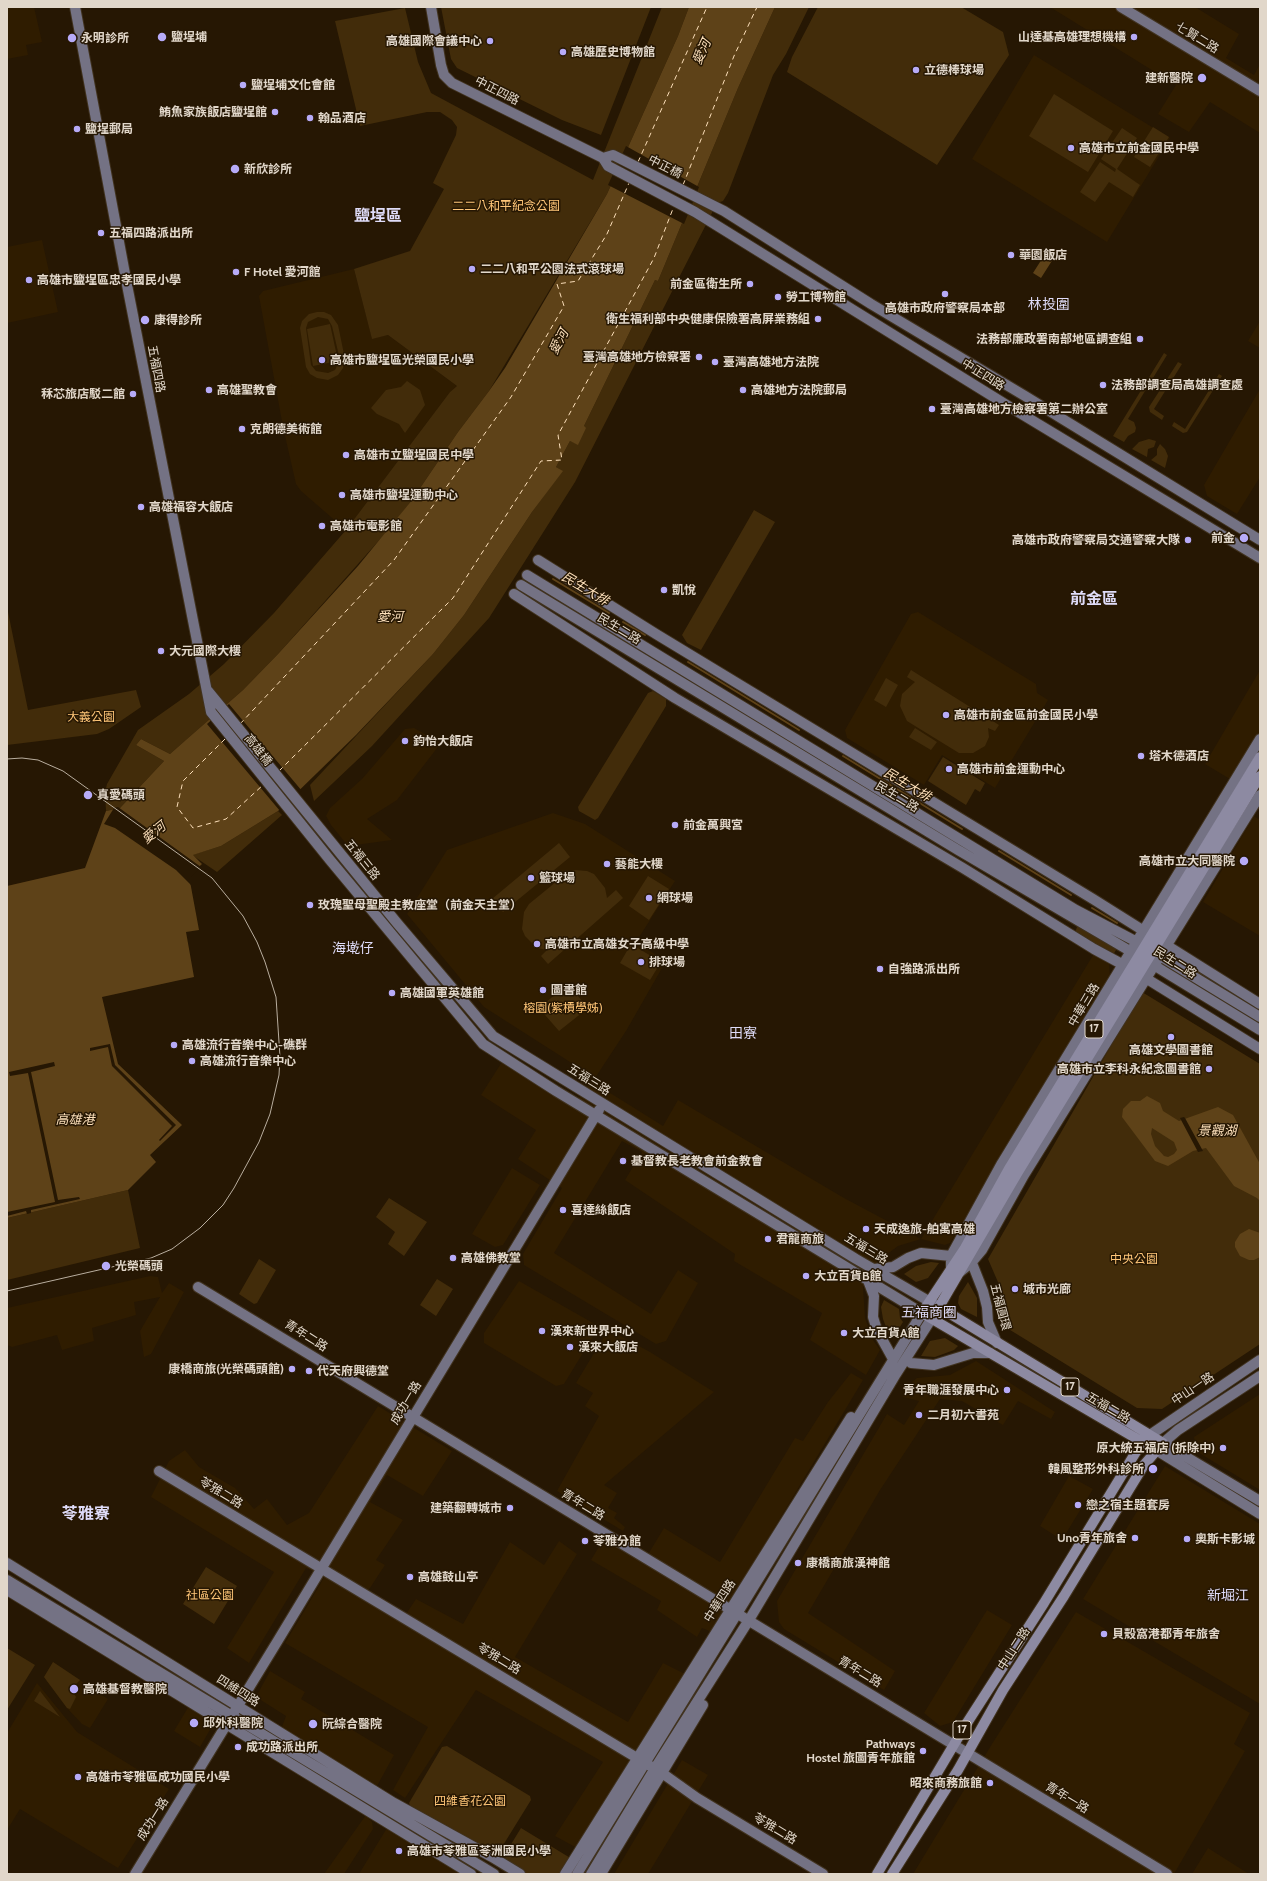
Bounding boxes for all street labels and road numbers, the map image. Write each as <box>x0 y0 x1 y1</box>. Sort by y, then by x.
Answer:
street label: 七賢二路 <box>1173 19 1221 57</box>
street label: 中正四路 <box>472 74 522 108</box>
street label: 中正橋 <box>646 152 684 182</box>
street label: 五福四路 <box>144 344 168 394</box>
street label: 中正四路 <box>959 356 1007 394</box>
street label: 民生二路 <box>595 610 643 648</box>
street label: 高雄橋 <box>241 731 275 769</box>
street label: 民生二路 <box>873 778 921 816</box>
street label: 五福三路 <box>341 837 383 883</box>
street label: 民生二路 <box>1151 944 1199 982</box>
street label: 中華三路 <box>1065 981 1103 1029</box>
road number: 17 <box>1085 1020 1103 1038</box>
street label: 五福三路 <box>565 1061 613 1099</box>
street label: 五福三路 <box>842 1230 890 1268</box>
street label: 五福圓環 <box>987 1282 1013 1332</box>
street label: 青年二路 <box>282 1317 330 1355</box>
street label: 中山一路 <box>1169 1370 1217 1408</box>
road number: 17 <box>1061 1378 1079 1396</box>
street label: 成功一路 <box>387 1379 425 1427</box>
street label: 五福二路 <box>1084 1390 1132 1426</box>
street label: 苓雅二路 <box>197 1474 245 1512</box>
street label: 青年二路 <box>559 1486 607 1524</box>
street label: 中華四路 <box>701 1577 739 1625</box>
street label: 中山二路 <box>995 1625 1033 1673</box>
street label: 苓雅二路 <box>475 1640 523 1678</box>
street label: 青年二路 <box>836 1653 884 1691</box>
street label: 四維四路 <box>214 1672 262 1710</box>
road number: 17 <box>953 1721 971 1739</box>
street label: 青年一路 <box>1043 1779 1091 1817</box>
street label: 成功一路 <box>134 1795 172 1843</box>
street label: 苓雅二路 <box>751 1810 799 1848</box>

